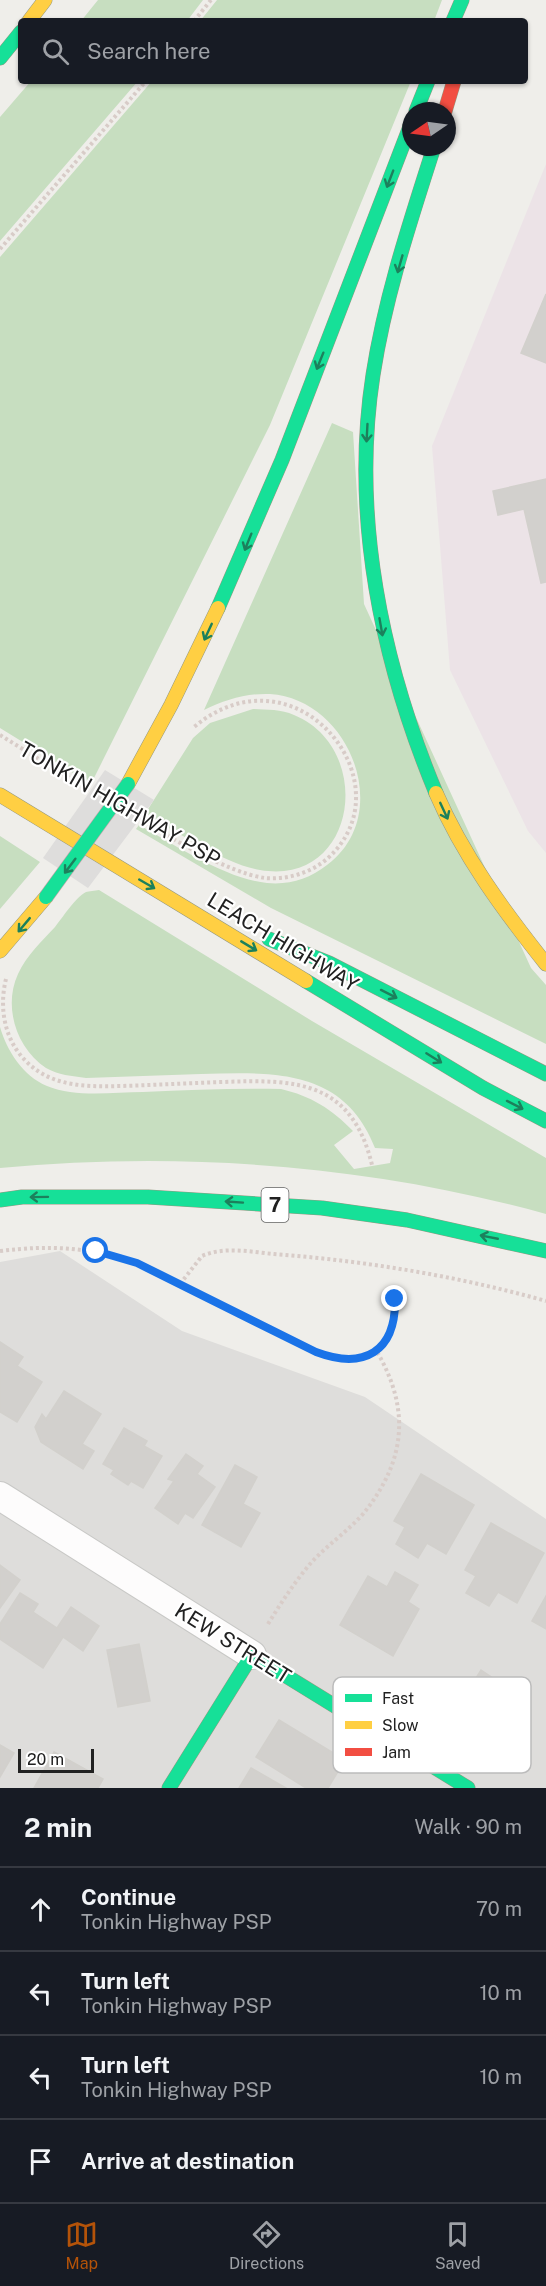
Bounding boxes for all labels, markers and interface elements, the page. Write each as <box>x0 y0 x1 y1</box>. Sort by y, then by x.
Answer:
search box <box>18 18 528 84</box>
icon: search <box>39 35 72 68</box>
text: Search here <box>87 38 211 64</box>
north arrow <box>402 102 456 156</box>
one-way arrow <box>384 169 395 188</box>
one-way arrow <box>394 254 405 273</box>
one-way arrow <box>314 351 325 370</box>
one-way arrow <box>362 422 373 442</box>
one-way arrow <box>242 532 253 551</box>
one-way arrow <box>376 616 387 636</box>
one-way arrow <box>202 622 214 640</box>
street label: TONKIN HIGHWAY PSP <box>15 736 225 872</box>
one-way arrow <box>439 802 450 820</box>
one-way arrow <box>63 858 76 874</box>
one-way arrow <box>138 879 155 891</box>
street label: LEACH HIGHWAY <box>203 887 363 997</box>
one-way arrow <box>17 916 30 932</box>
one-way arrow <box>240 940 257 952</box>
one-way arrow <box>380 988 398 1000</box>
one-way arrow <box>425 1052 442 1064</box>
one-way arrow <box>505 1099 523 1111</box>
road number: 7 <box>262 1188 288 1222</box>
one-way arrow <box>30 1191 50 1203</box>
one-way arrow <box>224 1197 244 1208</box>
one-way arrow <box>480 1231 500 1242</box>
route start <box>82 1237 108 1263</box>
route end <box>381 1285 407 1311</box>
street label: KEW STREET <box>170 1597 296 1689</box>
legend <box>333 1677 531 1773</box>
text: Fast <box>382 1689 414 1708</box>
text: Slow <box>382 1716 419 1735</box>
text: Jam <box>382 1743 411 1762</box>
scale bar <box>18 1746 94 1774</box>
text: 20 m <box>27 1750 64 1769</box>
text: 2 min <box>24 1812 92 1843</box>
text: Walk · 90 m <box>415 1815 522 1839</box>
text: Continue <box>81 1884 176 1910</box>
icon: ahead <box>24 1893 57 1926</box>
text: 70 m <box>476 1897 522 1921</box>
text: Tonkin Highway PSP <box>81 1910 272 1934</box>
text: Turn left <box>81 1968 170 1994</box>
icon: left <box>24 1977 57 2010</box>
text: 10 m <box>479 1981 522 2005</box>
text: Tonkin Highway PSP <box>81 1994 272 2018</box>
text: Turn left <box>81 2052 170 2078</box>
icon: left <box>24 2061 57 2094</box>
text: 10 m <box>479 2065 522 2089</box>
text: Tonkin Highway PSP <box>81 2078 272 2102</box>
icon: arrive <box>24 2145 57 2178</box>
text: Arrive at destination <box>81 2148 294 2174</box>
tab: Map <box>65 2218 98 2273</box>
tab: Directions <box>229 2218 304 2273</box>
tab: Saved <box>435 2218 481 2273</box>

